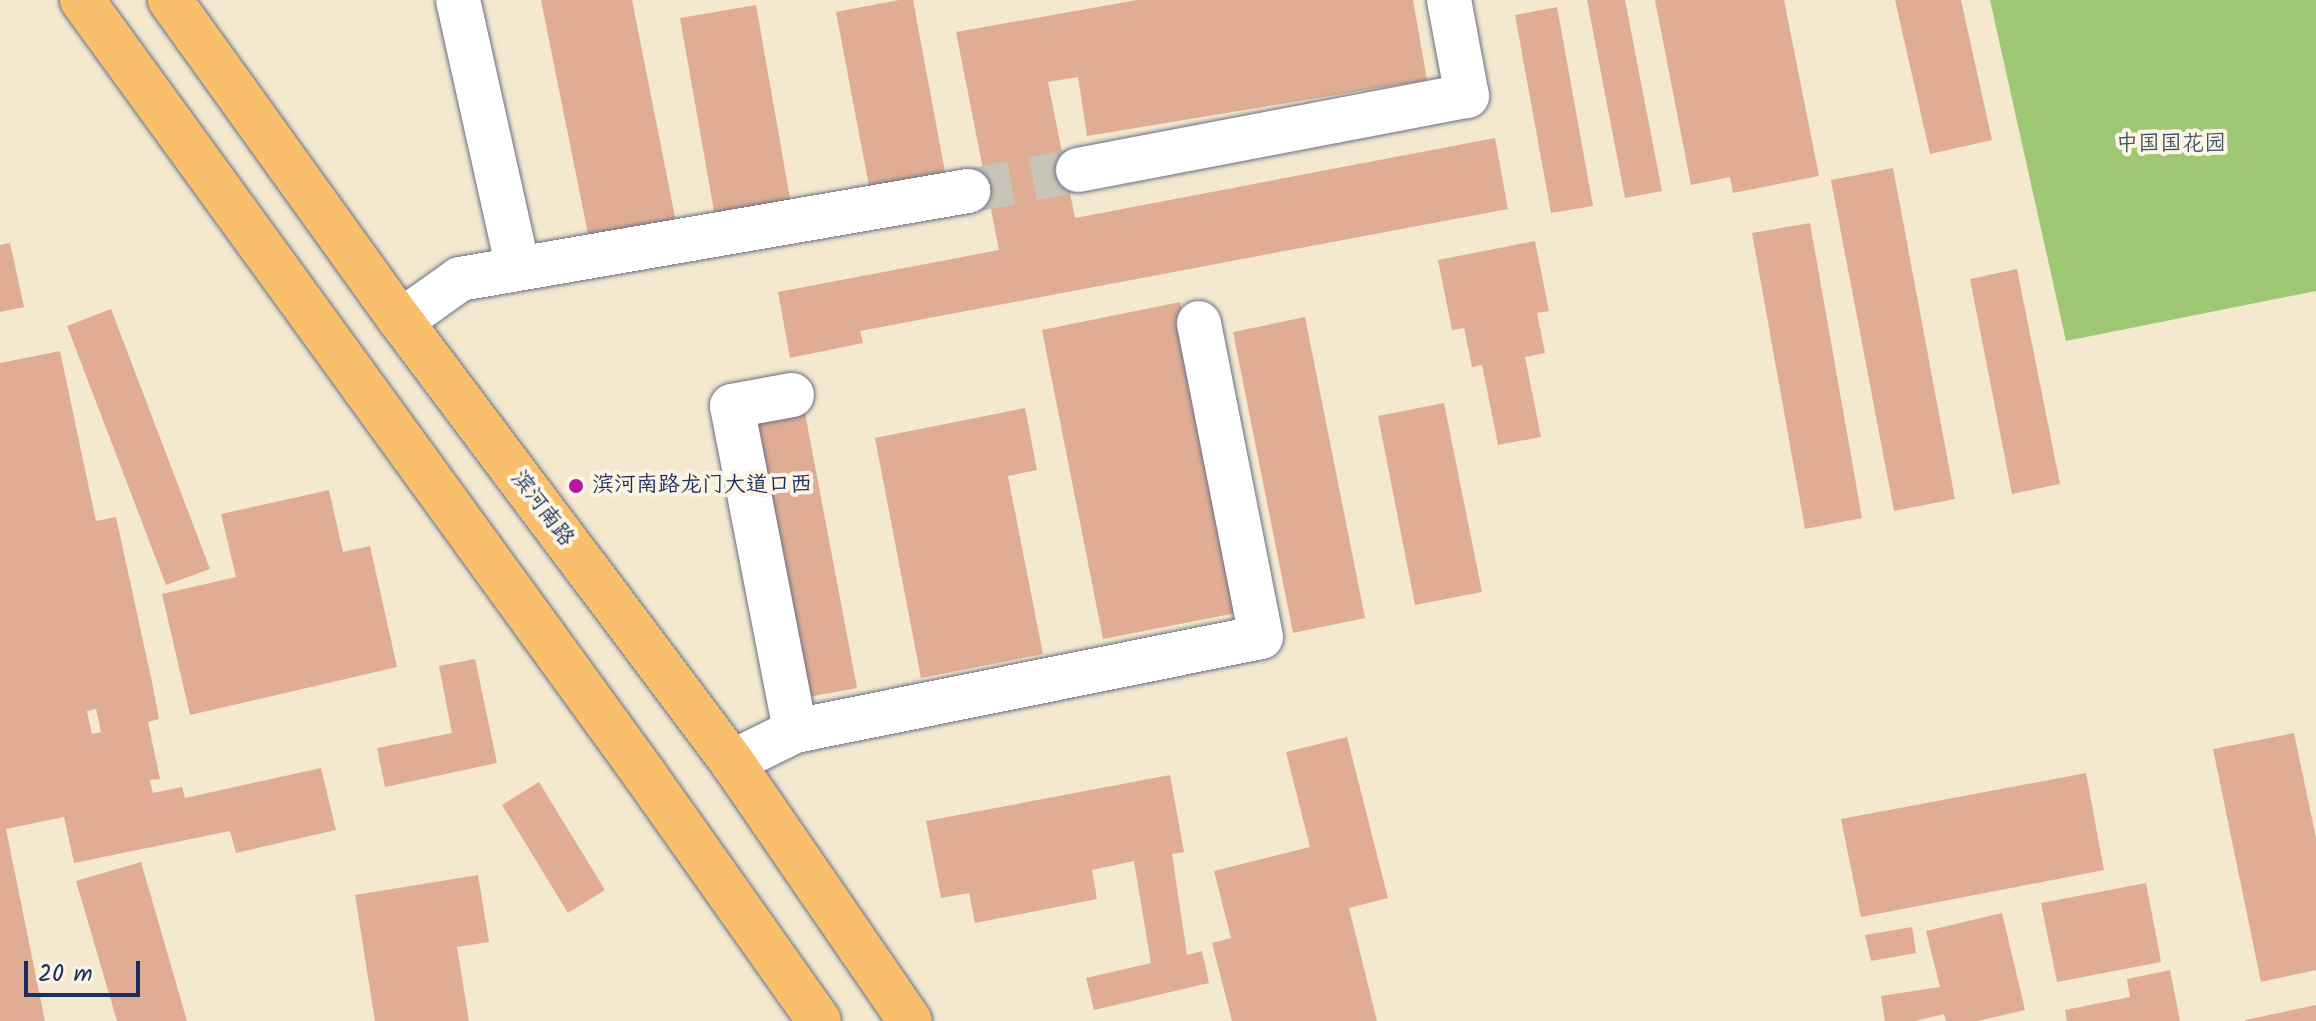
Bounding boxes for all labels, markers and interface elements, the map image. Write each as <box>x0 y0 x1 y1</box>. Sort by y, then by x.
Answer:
park label: 中国国花园 <box>2116 132 2226 158</box>
street label: 滨河南路 <box>505 466 579 552</box>
place label: 滨河南路龙门大道口西 <box>592 473 812 499</box>
marker: 滨河南路龙门大道口西 <box>567 477 585 495</box>
scale bar <box>28 945 144 995</box>
text: 20 m <box>38 955 93 994</box>

